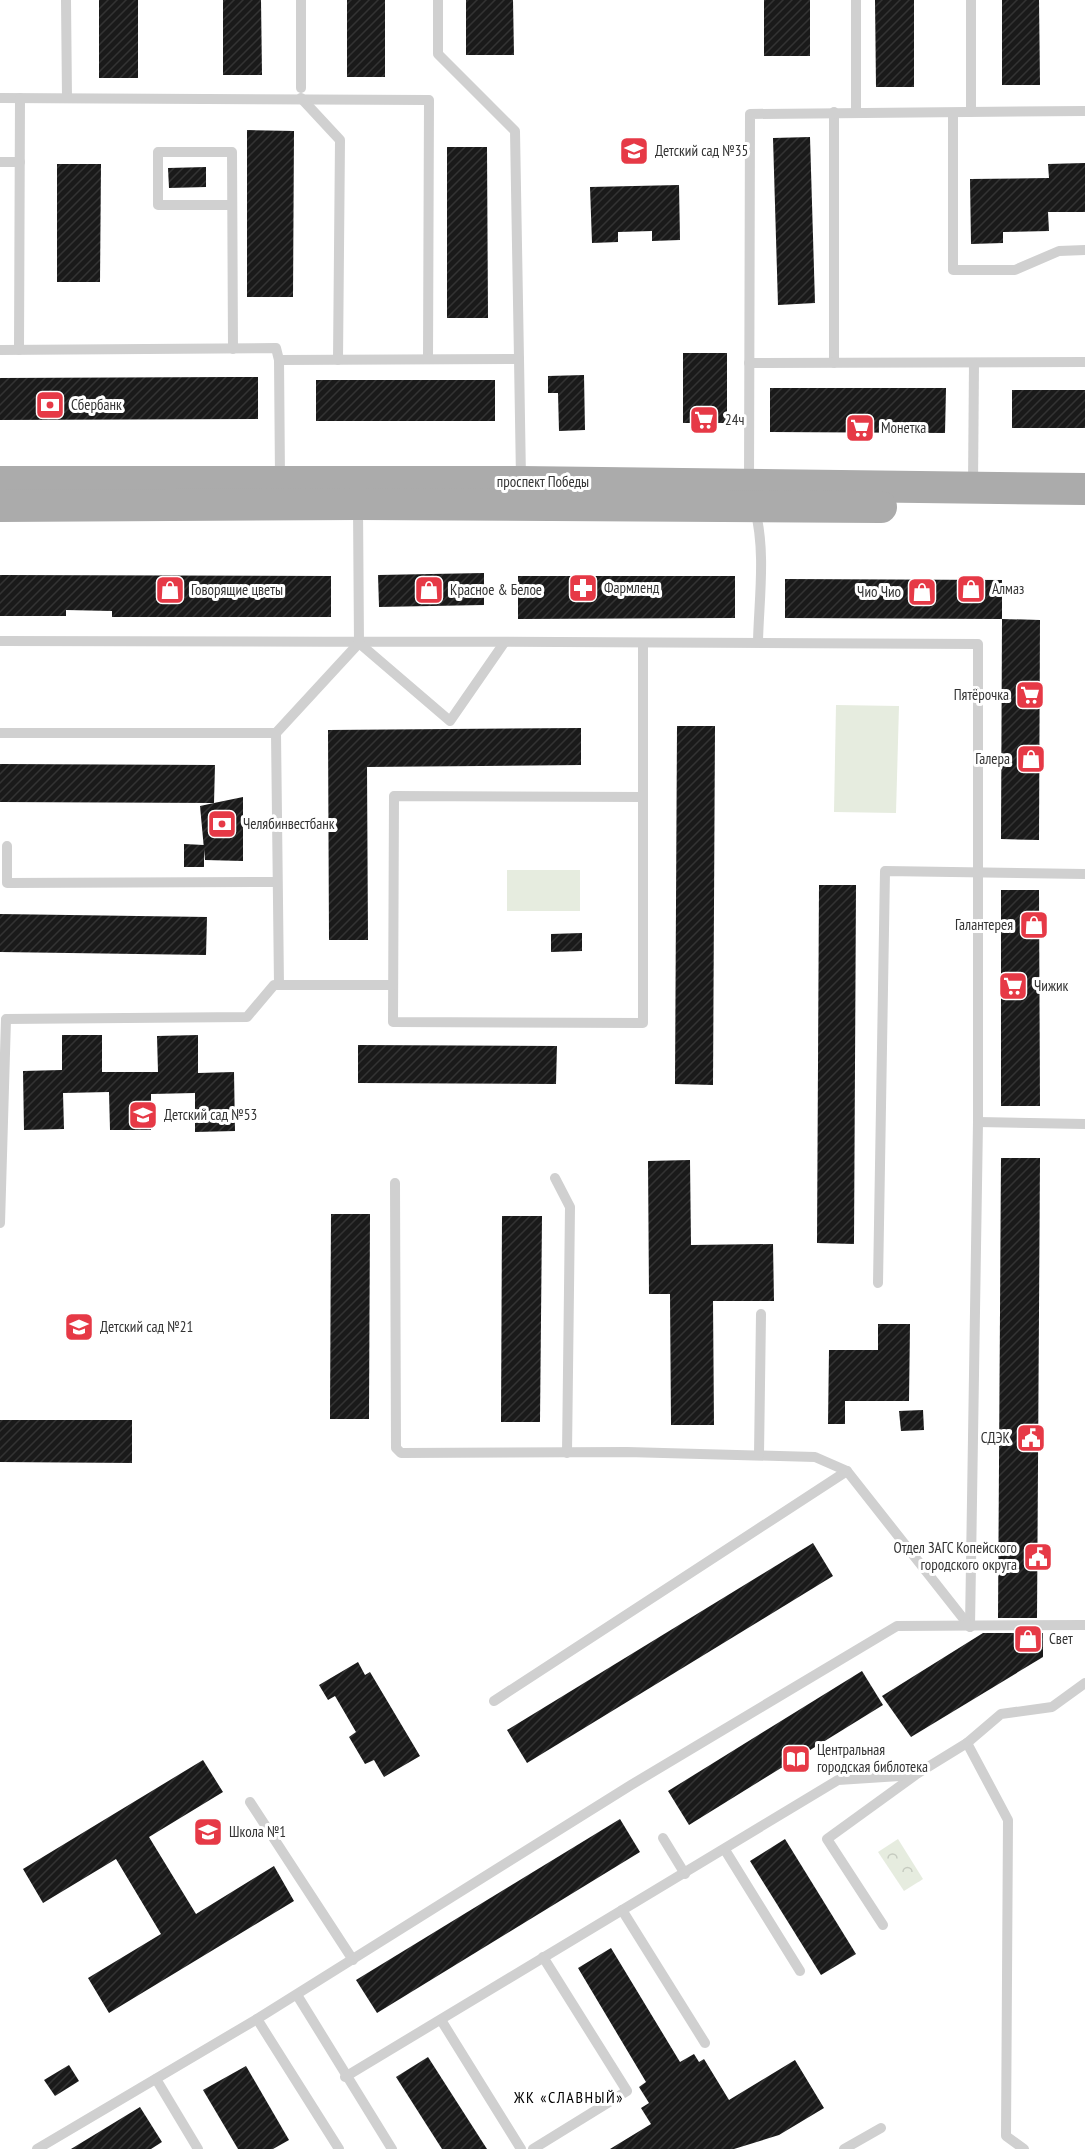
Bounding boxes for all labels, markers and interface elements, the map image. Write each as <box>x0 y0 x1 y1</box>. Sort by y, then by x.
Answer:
school or university icon: Детский сад №35 <box>618 135 650 167</box>
place label: Детский сад №35 <box>655 141 748 160</box>
bank icon: Сбербанк <box>34 389 66 421</box>
place label: Сбербанк <box>71 395 122 414</box>
supermarket icon: 24ч <box>688 404 720 436</box>
place label: 24ч <box>725 410 745 429</box>
supermarket icon: Монетка <box>844 412 876 444</box>
place label: Монетка <box>881 418 926 437</box>
street label: проспект Победы <box>497 472 589 491</box>
pharmacy icon: Фармленд <box>567 572 599 604</box>
shop icon: Алмаз <box>955 573 987 605</box>
shop icon: Говорящие цветы <box>154 574 186 606</box>
shop icon: Красное & Белое <box>413 574 445 606</box>
shop icon: Чио Чио <box>906 576 938 608</box>
place label: Фармленд <box>604 578 660 597</box>
place label: Алмаз <box>992 579 1024 598</box>
place label: Говорящие цветы <box>191 580 283 599</box>
place label: Красное & Белое <box>450 580 542 599</box>
place label: Чио Чио <box>857 582 901 601</box>
supermarket icon: Пятёрочка <box>1014 679 1046 711</box>
place label: Пятёрочка <box>954 685 1009 704</box>
shop icon: Галера <box>1015 743 1047 775</box>
place label: Галера <box>975 749 1010 768</box>
bank icon: Челябинвестбанк <box>206 808 238 840</box>
place label: Челябинвестбанк <box>243 814 335 833</box>
shop icon: Галантерея <box>1018 909 1050 941</box>
place label: Галантерея <box>955 915 1013 934</box>
supermarket icon: Чижик <box>997 970 1029 1002</box>
place label: Чижик <box>1034 976 1069 995</box>
school or university icon: Детский сад №53 <box>127 1099 159 1131</box>
place label: Детский сад №53 <box>164 1105 257 1124</box>
school or university icon: Детский сад №21 <box>63 1311 95 1343</box>
place label: Детский сад №21 <box>100 1317 193 1336</box>
public building icon: СДЭК <box>1015 1422 1047 1454</box>
place label: СДЭК <box>981 1428 1011 1447</box>
place label: Отдел ЗАГС Копейского городского округа <box>894 1538 1017 1574</box>
public building icon: Отдел ЗАГС Копейского городского округа <box>1022 1541 1054 1573</box>
shop icon: Свет <box>1012 1623 1044 1655</box>
place label: Свет <box>1049 1629 1073 1648</box>
place label: Центральная городская библотека <box>817 1740 928 1776</box>
library icon: Центральная городская библотека <box>780 1743 812 1775</box>
school or university icon: Школа №1 <box>192 1816 224 1848</box>
place label: Школа №1 <box>229 1822 286 1841</box>
district label: ЖК «СЛАВНЫЙ» <box>513 2087 624 2107</box>

